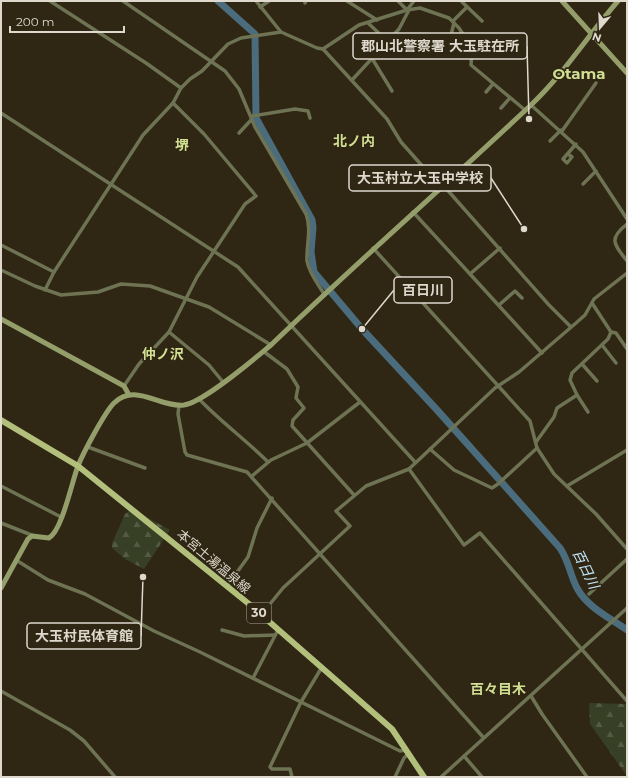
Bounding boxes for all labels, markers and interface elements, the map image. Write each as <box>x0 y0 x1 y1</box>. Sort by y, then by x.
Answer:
scale bar <box>10 8 124 34</box>
north arrow <box>580 8 620 48</box>
text: 200 m <box>16 14 55 29</box>
text: N <box>590 29 603 46</box>
callout: 郡山北警察署 大玉駐在所 <box>353 33 527 59</box>
text: 郡山北警察署 大玉駐在所 <box>361 37 519 55</box>
district label: Otama <box>552 64 606 83</box>
district label: 北ノ内 <box>333 132 375 150</box>
district label: 堺 <box>175 136 189 154</box>
callout: 大玉村立大玉中学校 <box>349 165 491 191</box>
text: 大玉村立大玉中学校 <box>357 169 483 187</box>
callout: 百日川 <box>394 277 452 303</box>
text: 百日川 <box>402 281 444 299</box>
district label: 仲ノ沢 <box>142 345 184 363</box>
street label: 本宮土湯温泉線 <box>174 526 254 596</box>
water label: 百日川 <box>569 546 604 594</box>
road number: 30 <box>247 603 271 623</box>
callout: 大玉村民体育館 <box>27 623 141 649</box>
text: 大玉村民体育館 <box>35 627 133 645</box>
district label: 百々目木 <box>470 680 526 698</box>

